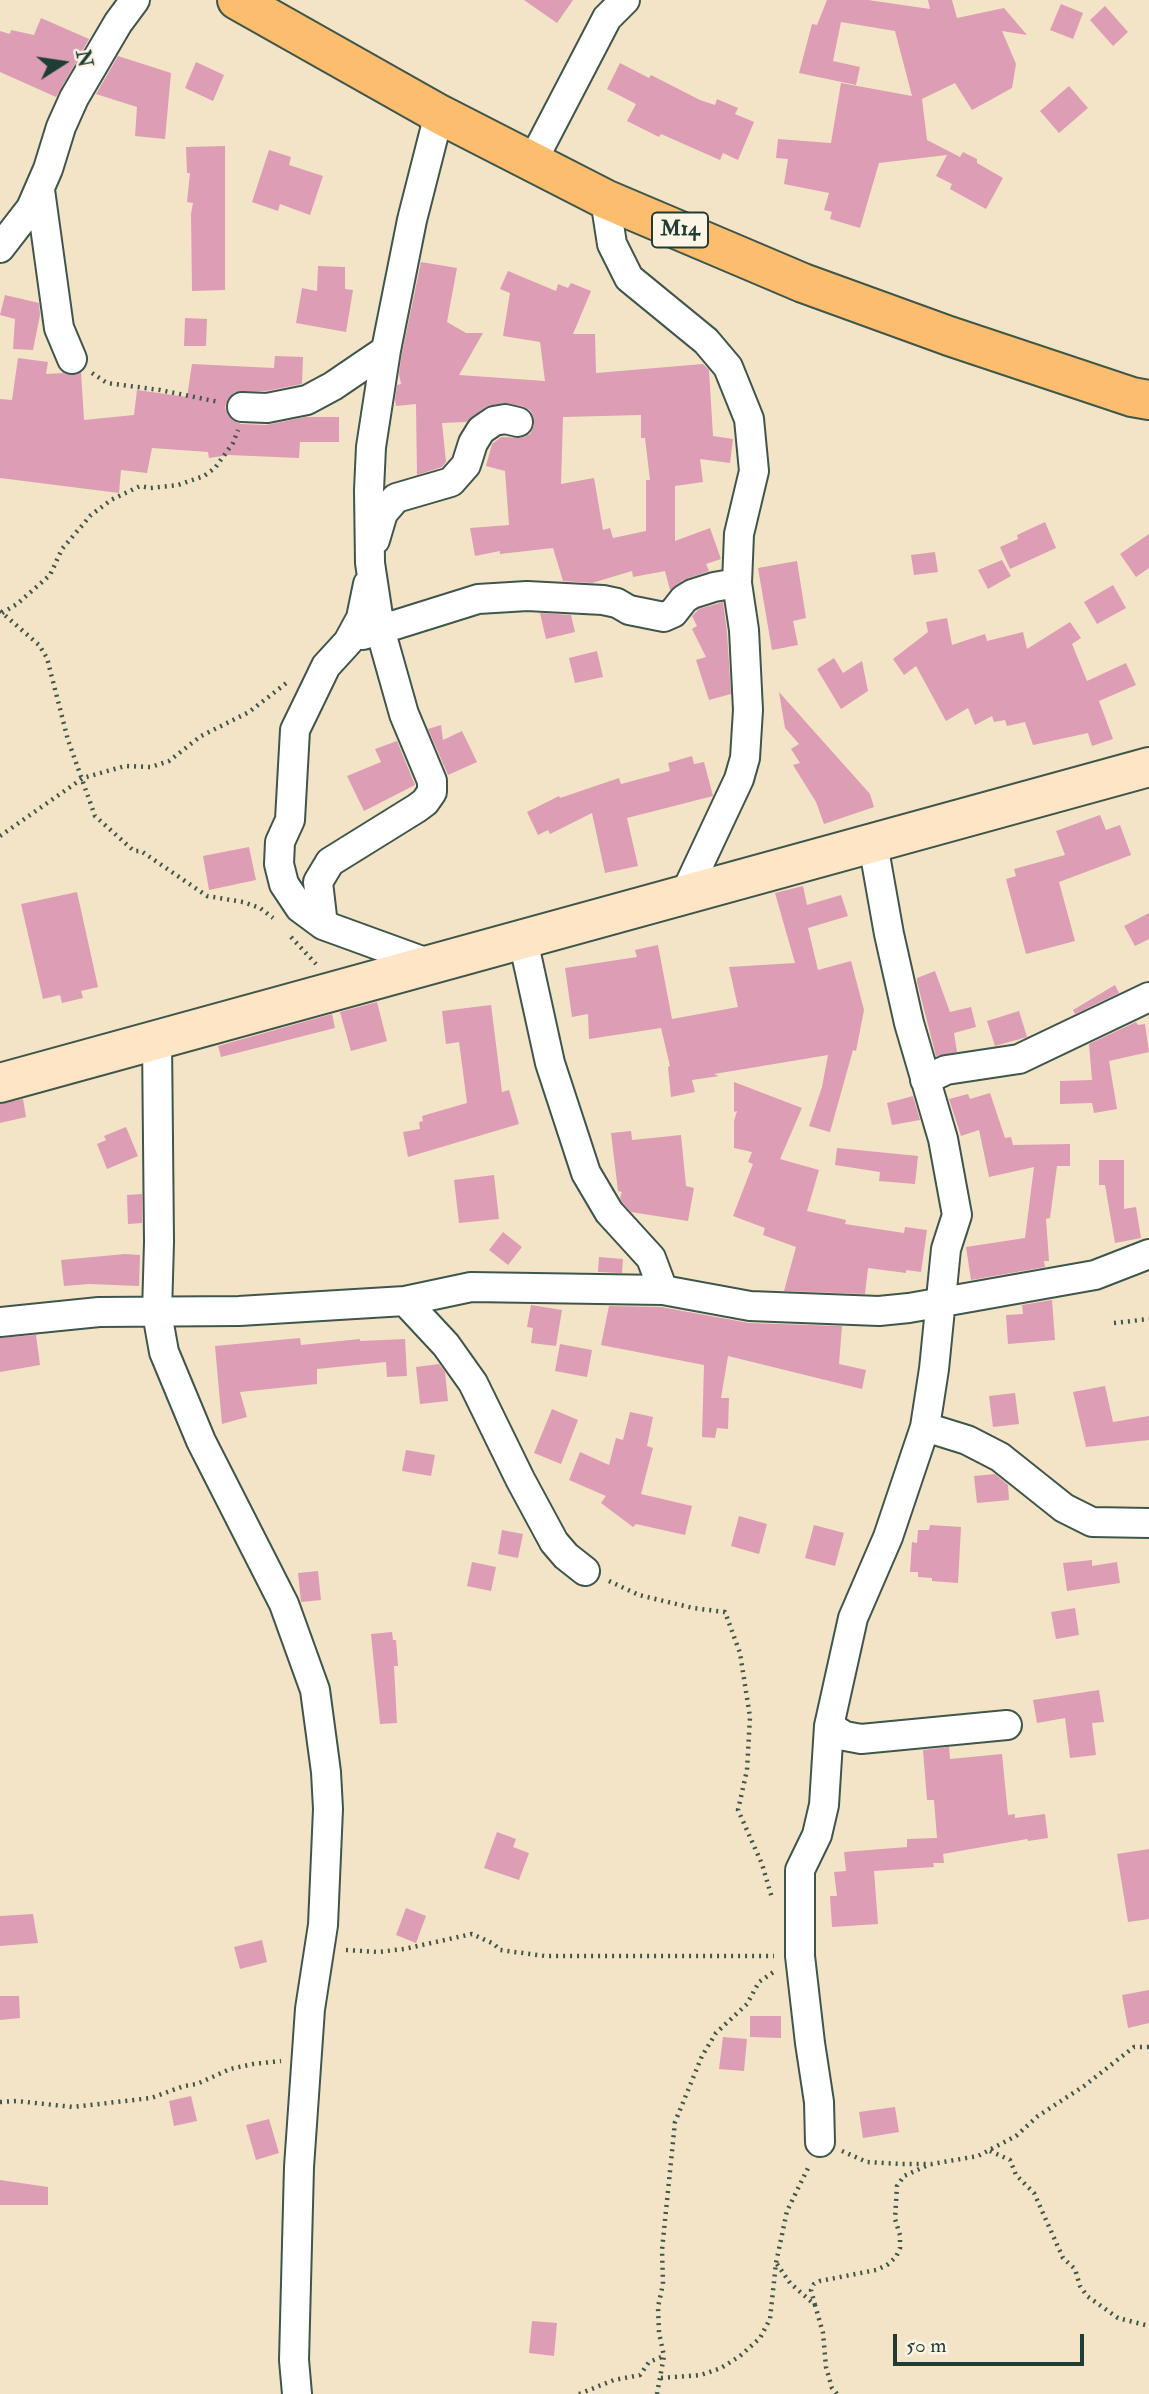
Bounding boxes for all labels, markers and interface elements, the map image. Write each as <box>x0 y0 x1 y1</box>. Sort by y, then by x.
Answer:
north arrow <box>28 28 98 98</box>
text: N <box>70 48 97 69</box>
road number: M14 <box>652 212 708 247</box>
scale bar <box>897 2320 1088 2364</box>
text: 50 m <box>906 2332 947 2359</box>

